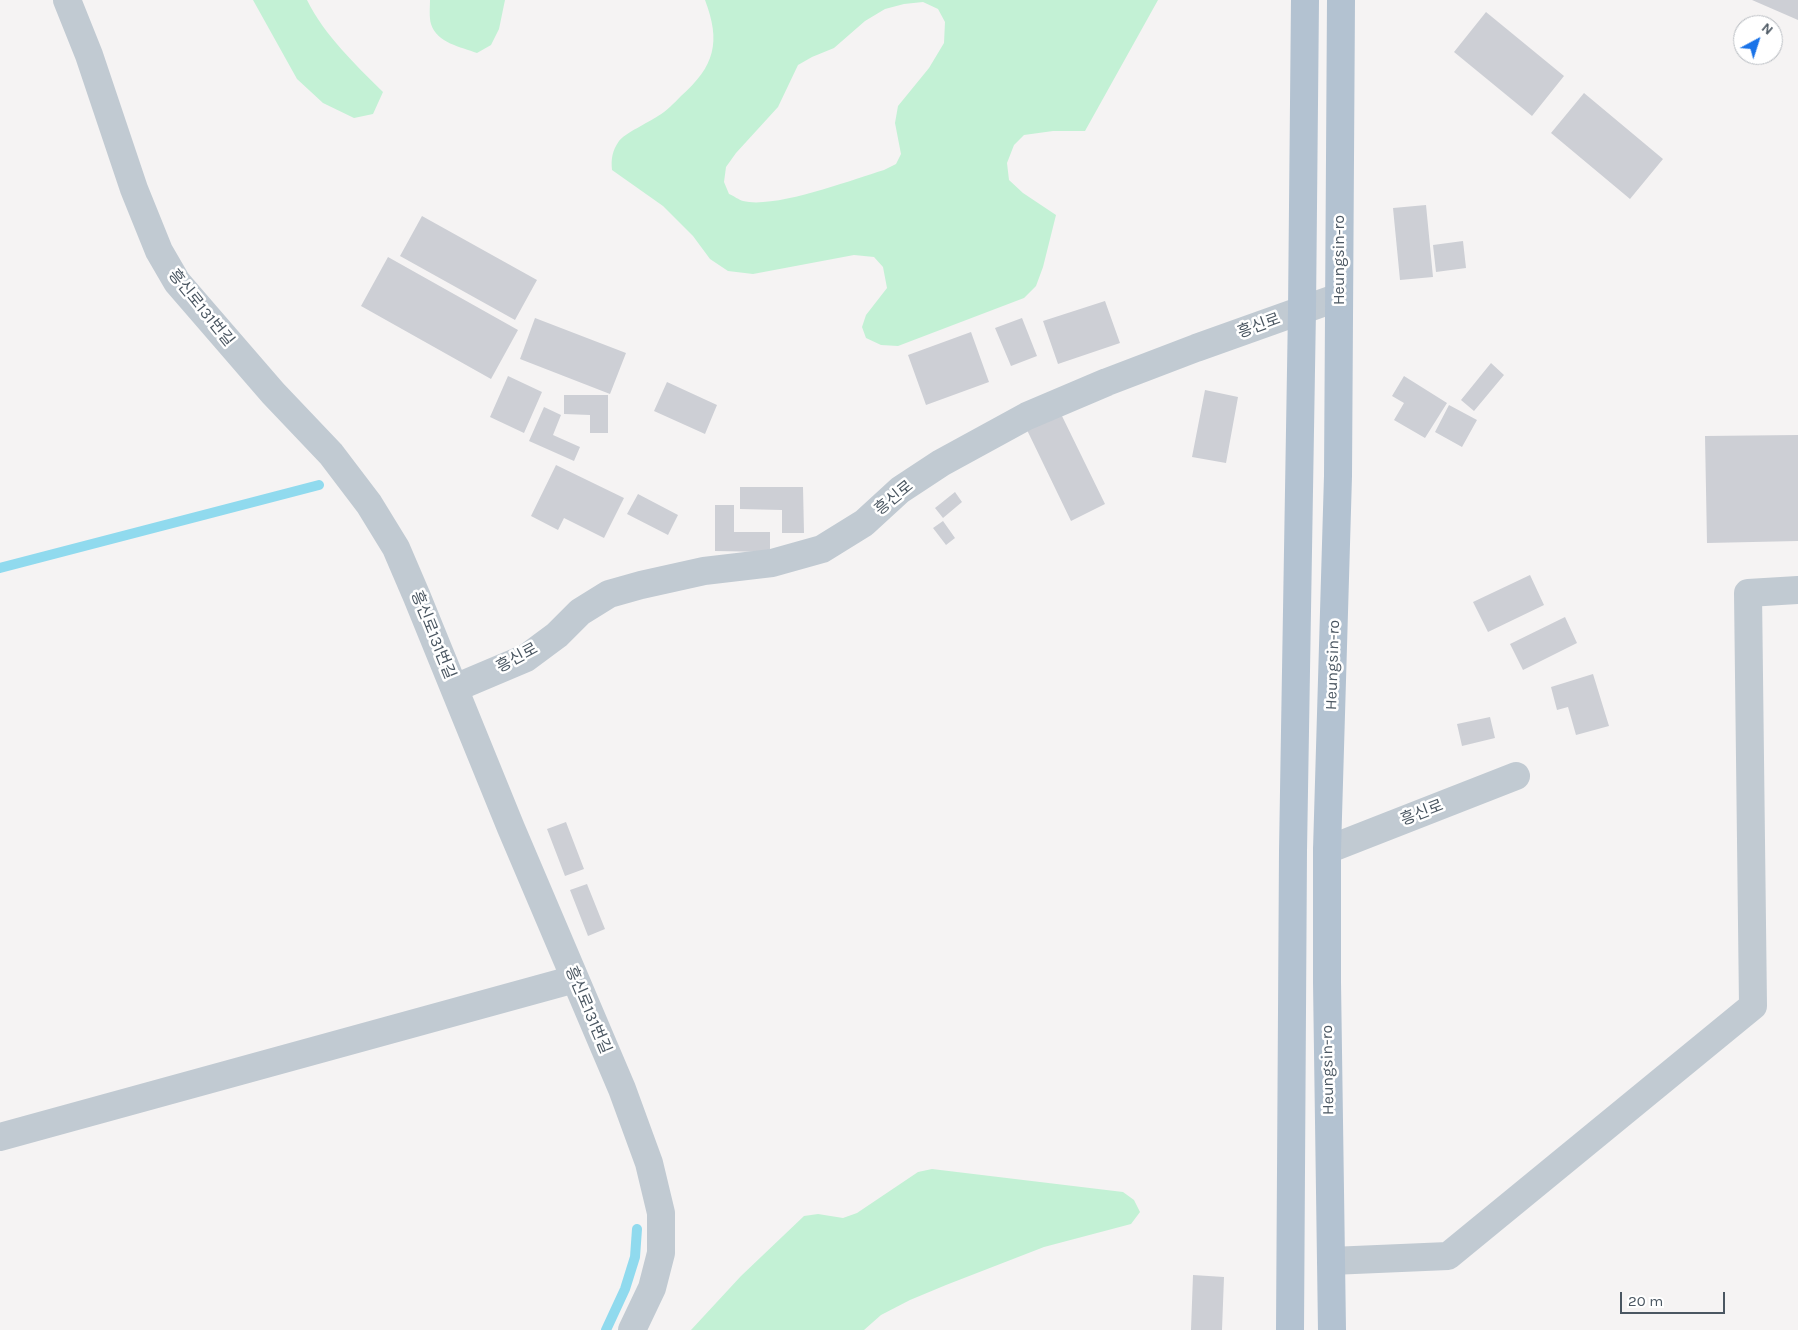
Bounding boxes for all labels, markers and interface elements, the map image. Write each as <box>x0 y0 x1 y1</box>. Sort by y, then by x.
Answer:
north arrow <box>1733 15 1783 65</box>
text: N <box>1758 19 1777 39</box>
street label: Heungsin-ro <box>1329 215 1349 305</box>
street label: 흥신로131번길 <box>164 266 238 350</box>
street label: 흥신로 <box>1235 309 1283 343</box>
street label: 흥신로 <box>871 477 917 519</box>
street label: 흥신로131번길 <box>407 588 459 682</box>
street label: Heungsin-ro <box>1322 620 1344 710</box>
street label: 흥신로 <box>493 639 541 677</box>
street label: 흥신로 <box>1398 796 1446 830</box>
street label: 흥신로131번길 <box>561 963 615 1057</box>
street label: Heungsin-ro <box>1318 1025 1338 1115</box>
scale bar <box>1623 1282 1728 1314</box>
text: 20 m <box>1628 1292 1663 1310</box>

